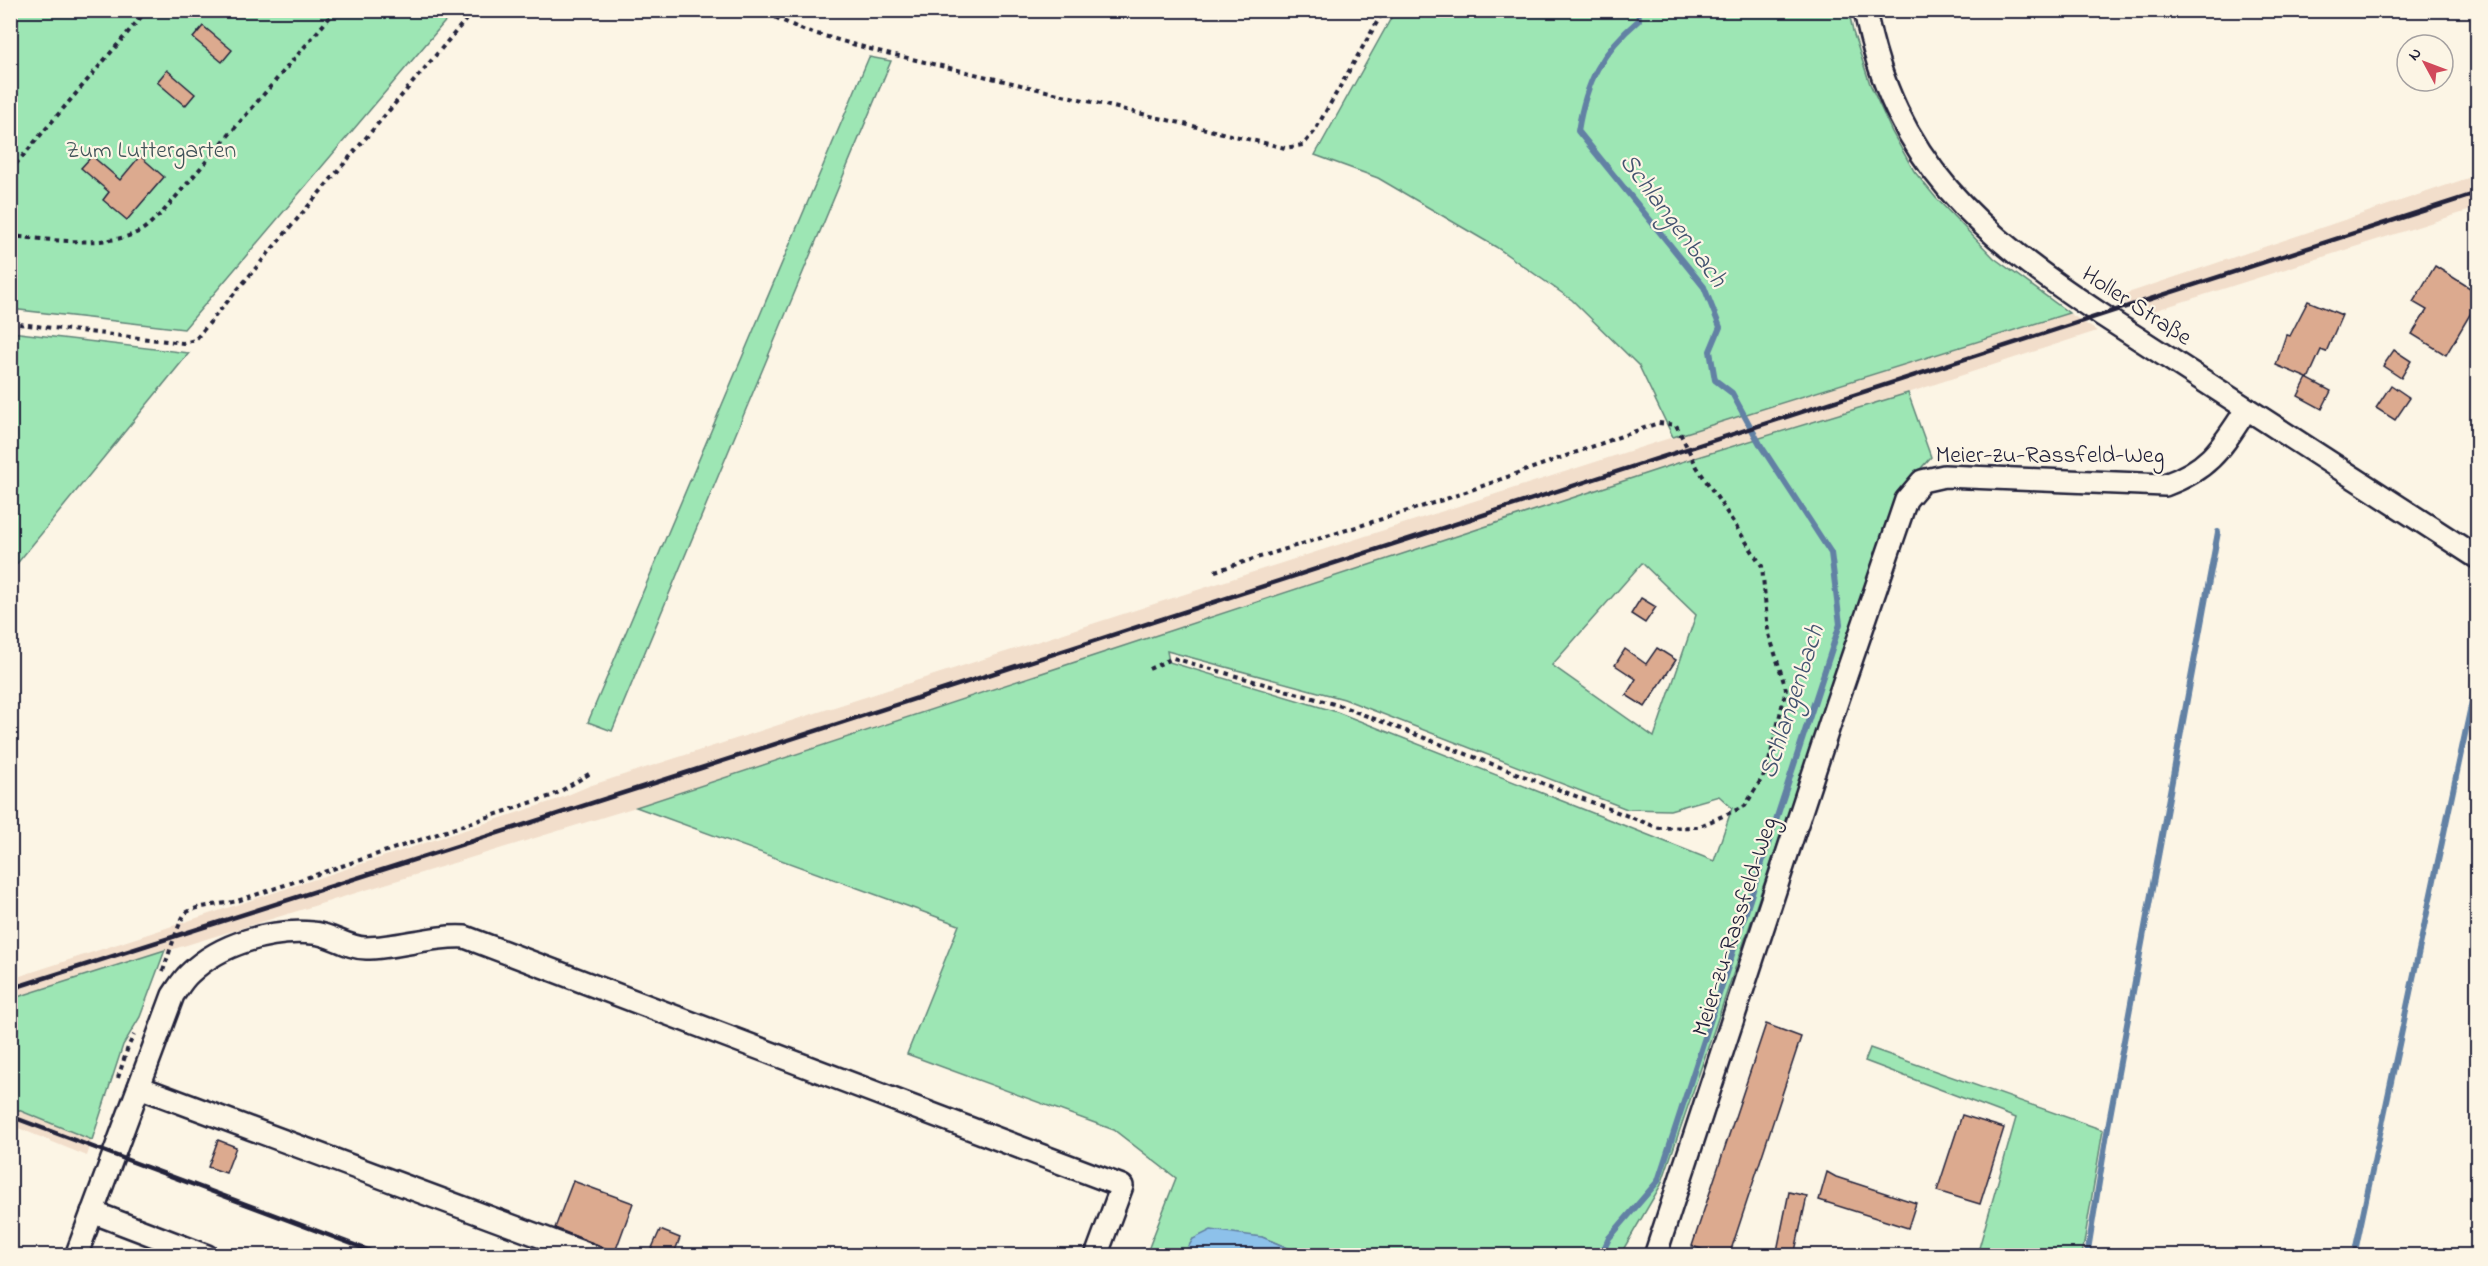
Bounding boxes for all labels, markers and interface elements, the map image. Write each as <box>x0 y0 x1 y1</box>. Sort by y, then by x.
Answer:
north arrow <box>2395 33 2455 93</box>
text: N <box>2403 42 2428 66</box>
park label: Zum Luttergarten <box>66 134 236 169</box>
water label: Schlangenbach <box>1609 146 1736 297</box>
street label: Holler Straße <box>2074 258 2198 356</box>
street label: Meier-zu-Rassfeld-Weg <box>1936 439 2164 474</box>
water label: Schlangenbach <box>1750 620 1836 784</box>
street label: Meier-zu-Rassfeld-Weg <box>1684 813 1788 1041</box>

